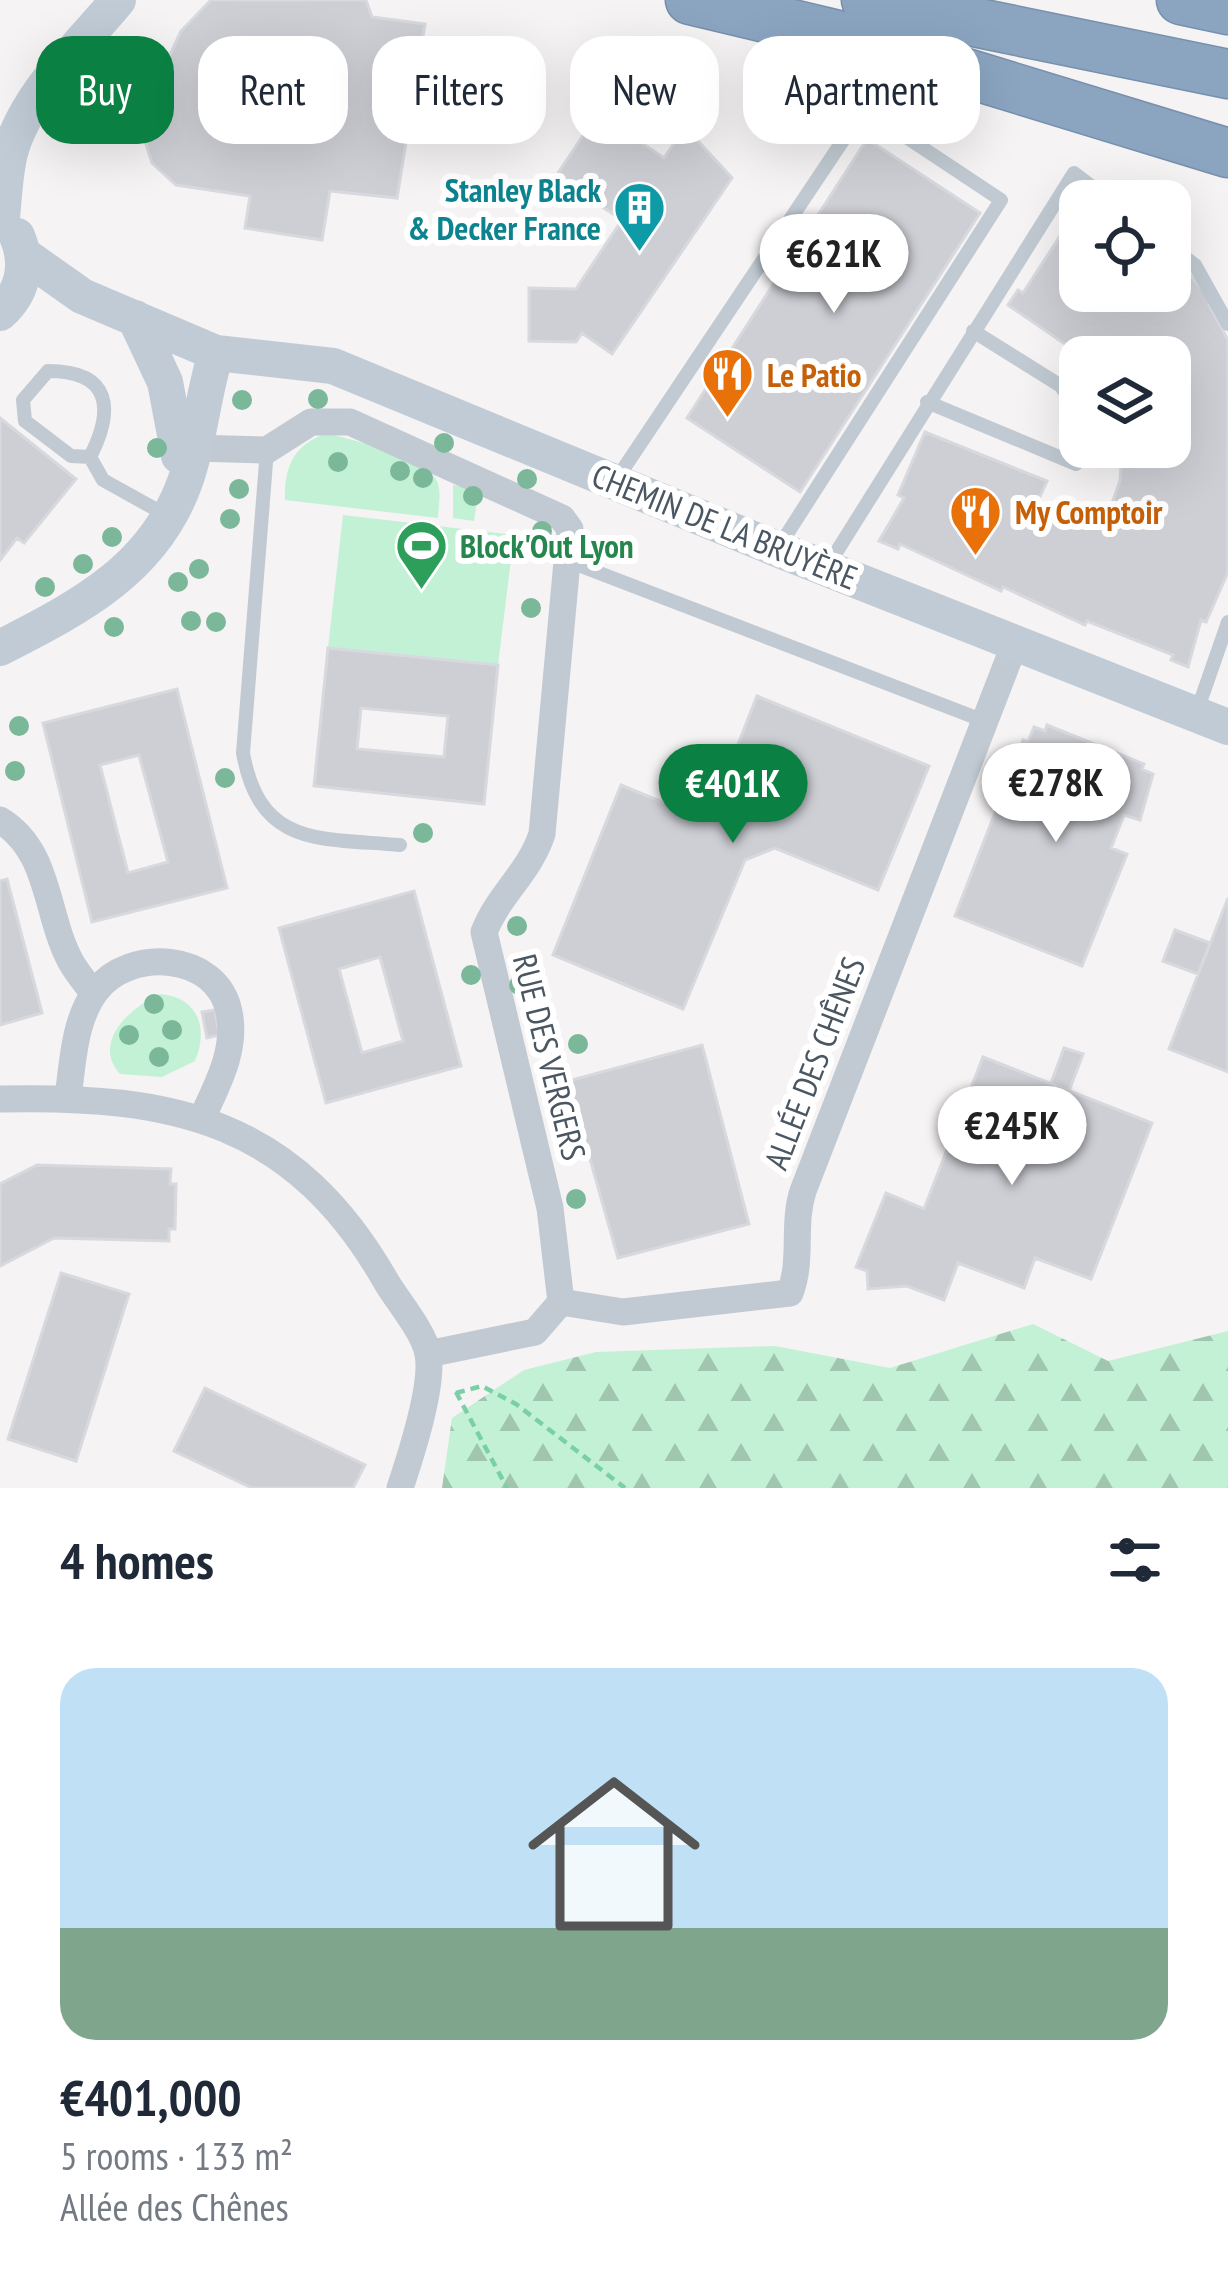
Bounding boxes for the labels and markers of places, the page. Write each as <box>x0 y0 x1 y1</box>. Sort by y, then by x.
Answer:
place label: Stanley Black & Decker France <box>408 168 601 249</box>
building icon: Stanley Black & Decker France <box>612 180 668 254</box>
pin: €621K <box>750 214 918 316</box>
restaurant icon: Le Patio <box>700 346 756 420</box>
place label: Le Patio <box>767 353 861 396</box>
restaurant icon: My Comptoir <box>948 483 1004 557</box>
place label: My Comptoir <box>1015 490 1163 533</box>
sports icon: Block'Out Lyon <box>393 517 449 591</box>
place label: Block'Out Lyon <box>460 524 634 567</box>
pin: €278K <box>972 743 1140 845</box>
pin: €401K <box>649 744 817 846</box>
pin: €245K <box>928 1086 1096 1188</box>

